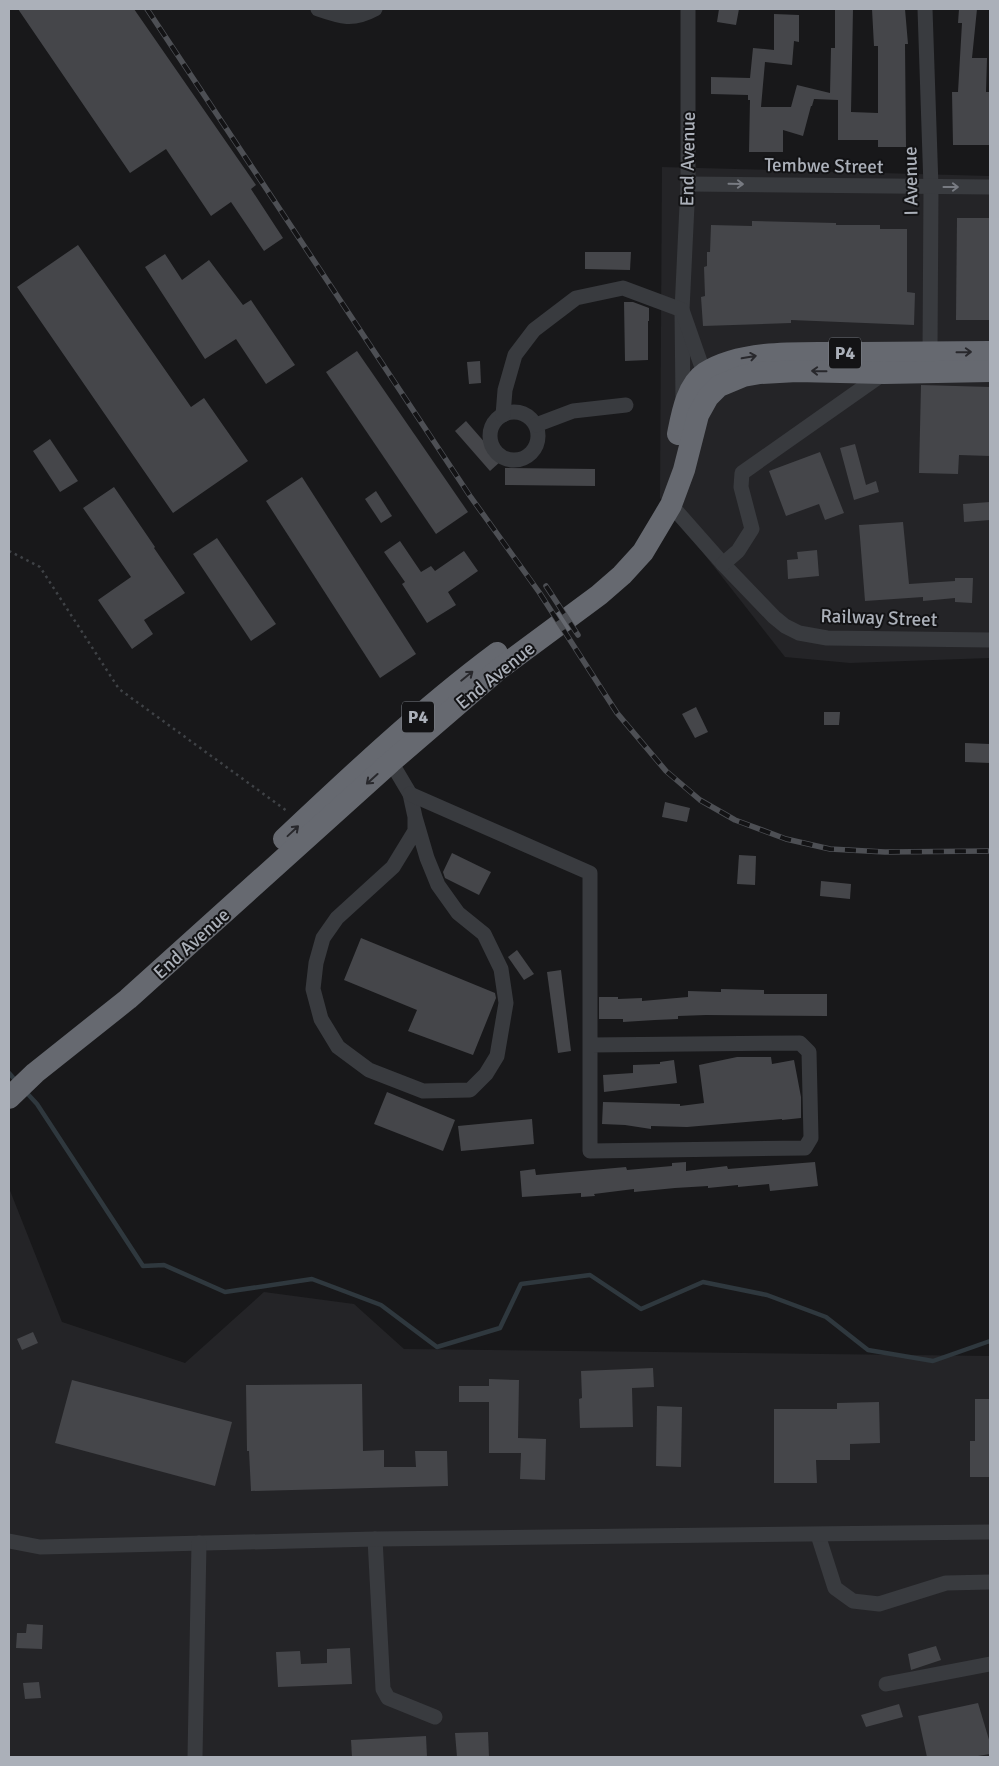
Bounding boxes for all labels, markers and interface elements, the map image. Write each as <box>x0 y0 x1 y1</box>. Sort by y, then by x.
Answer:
street label: End Avenue <box>675 111 701 207</box>
street label: I Avenue <box>898 146 924 216</box>
street label: Tembwe Street <box>764 153 884 179</box>
one-way arrow <box>728 179 744 189</box>
one-way arrow <box>943 182 959 192</box>
road number: P4 <box>829 338 861 368</box>
one-way arrow <box>956 347 972 357</box>
one-way arrow <box>741 352 757 362</box>
one-way arrow <box>811 367 827 376</box>
street label: Railway Street <box>820 604 938 632</box>
street label: End Avenue <box>451 637 540 715</box>
one-way arrow <box>460 671 473 682</box>
road number: P4 <box>402 702 434 732</box>
one-way arrow <box>366 773 379 785</box>
one-way arrow <box>287 825 299 837</box>
street label: End Avenue <box>148 903 235 984</box>

